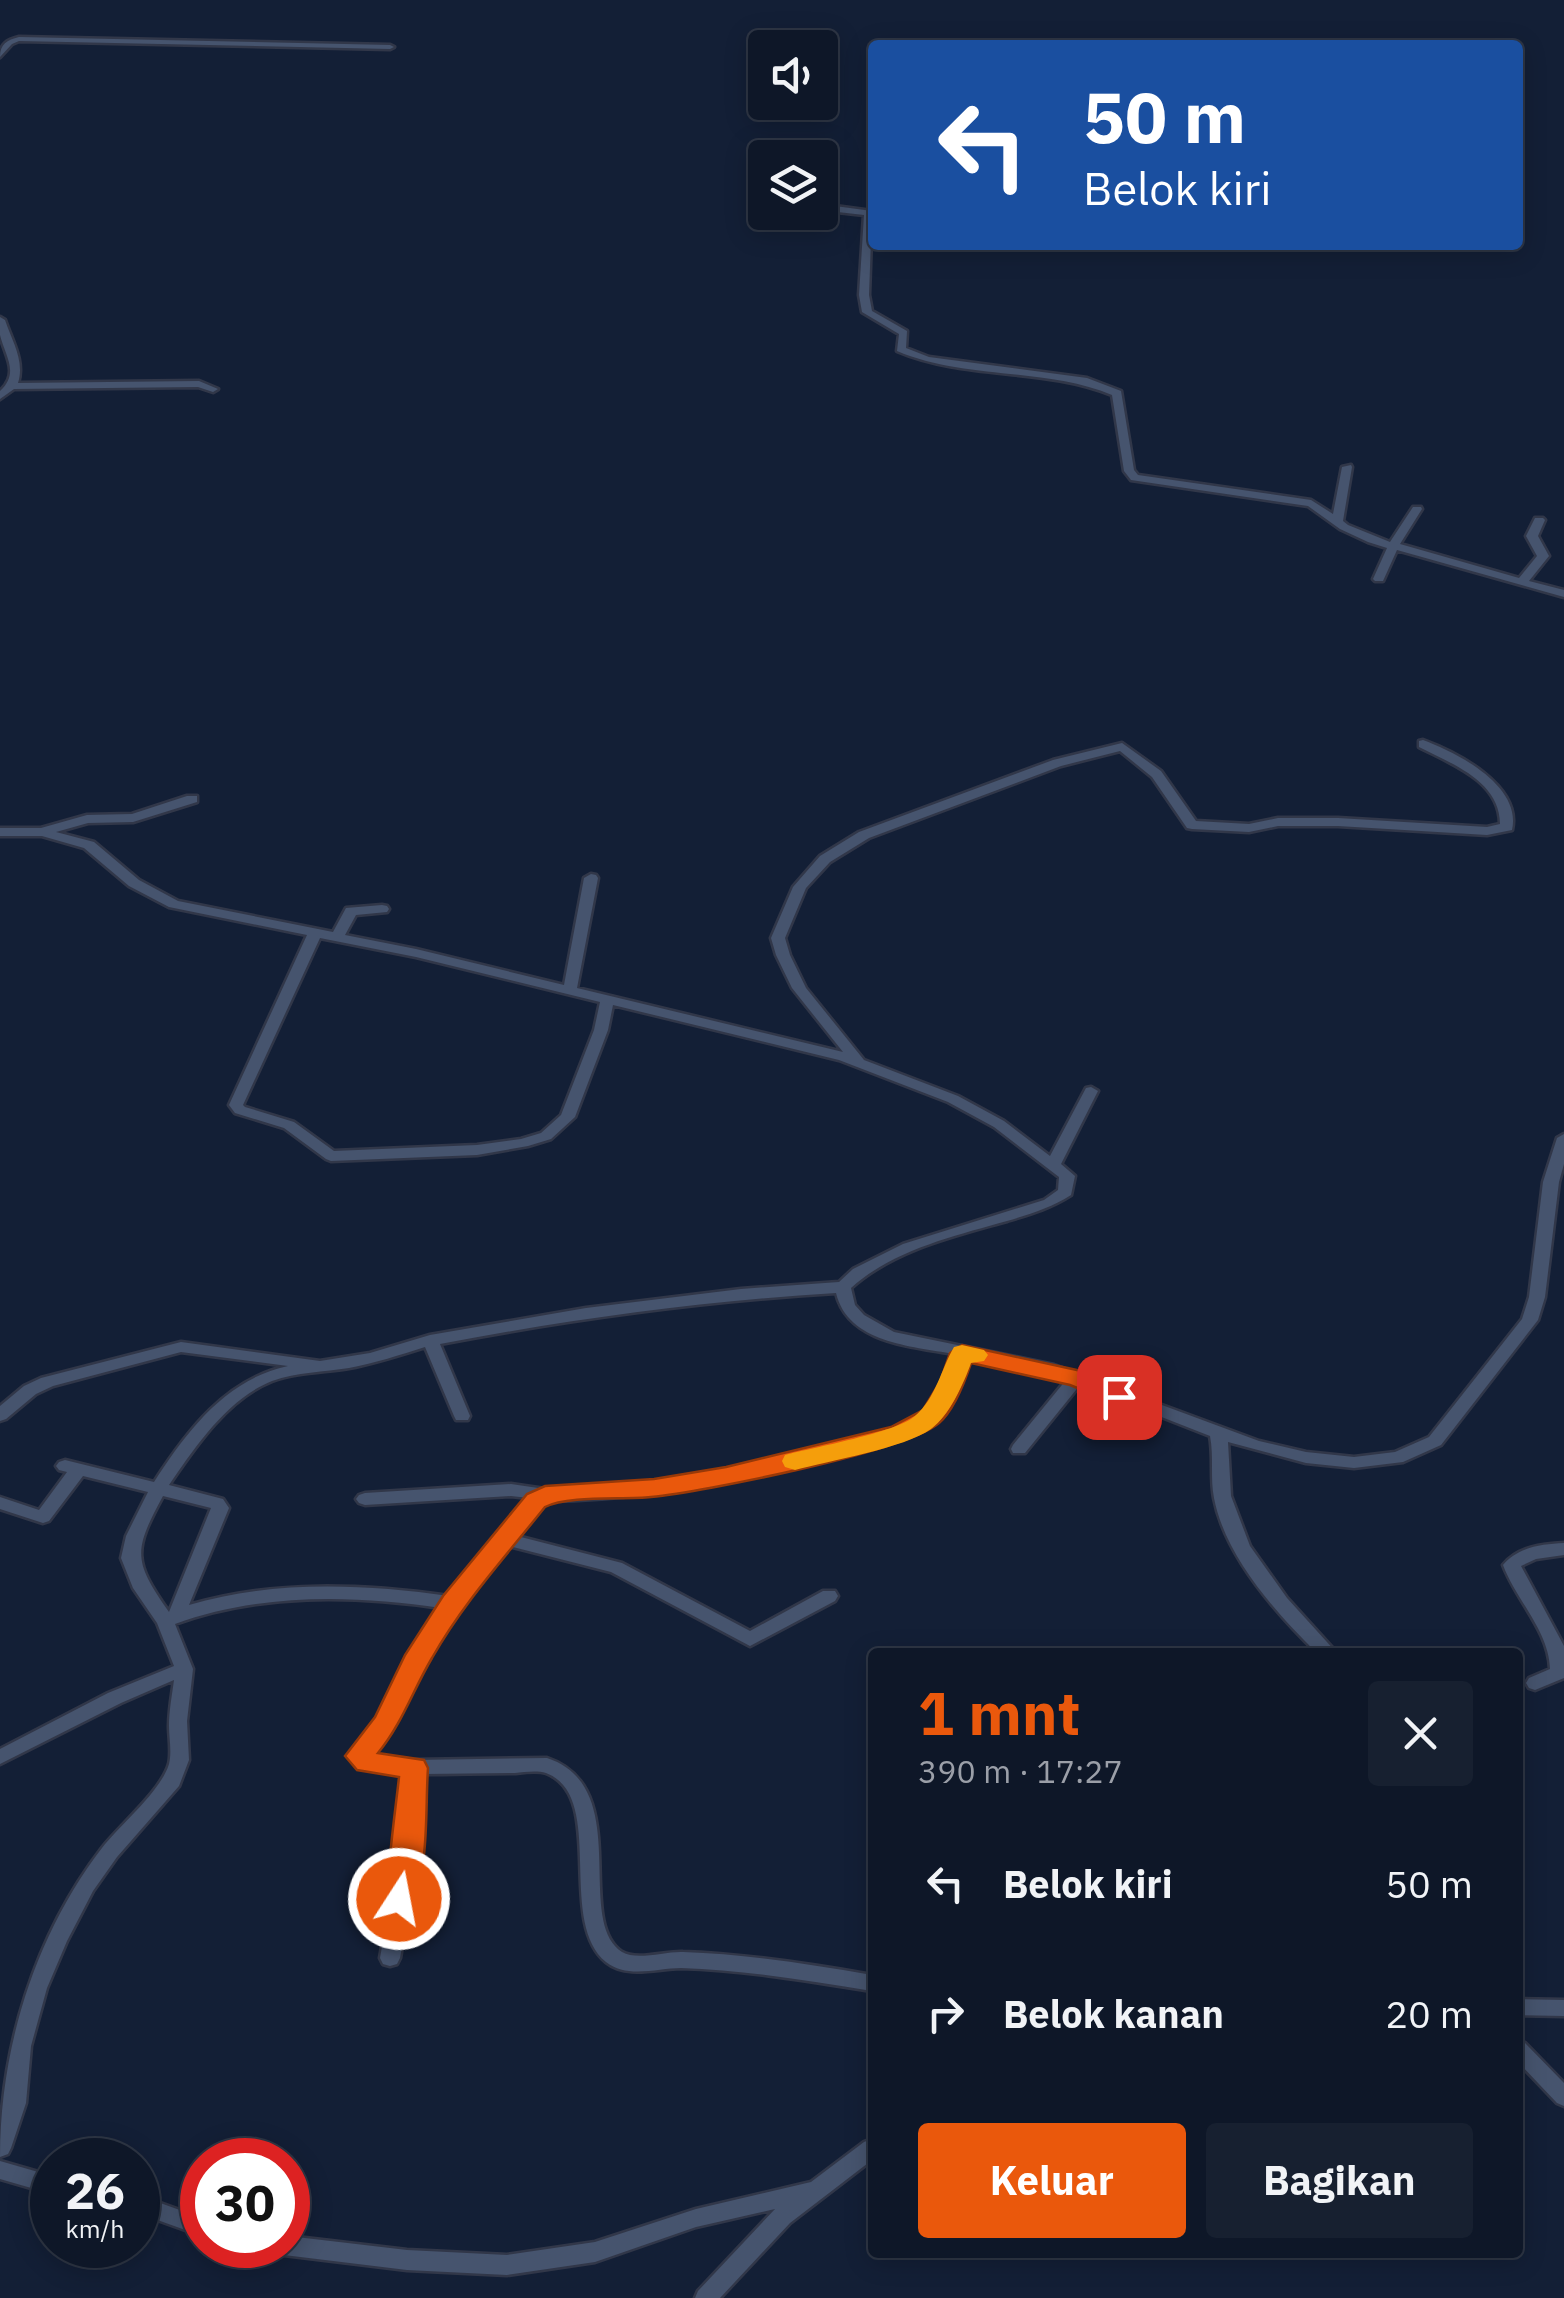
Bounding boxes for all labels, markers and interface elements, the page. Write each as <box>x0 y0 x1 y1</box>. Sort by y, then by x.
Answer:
map controls <box>748 30 838 230</box>
button: sound <box>748 30 838 120</box>
text: 50 m <box>1083 71 1246 162</box>
icon: left <box>918 80 1048 210</box>
button: layers <box>748 140 838 230</box>
text: Belok kiri <box>1083 159 1272 217</box>
pin <box>1077 1355 1162 1440</box>
icon: arrive <box>1092 1370 1147 1425</box>
text: 1 mnt <box>918 1673 1081 1752</box>
button: close <box>1368 1681 1473 1786</box>
text: 390 m · 17:27 <box>918 1750 1123 1792</box>
position arrow <box>347 1847 451 1951</box>
icon: left <box>918 1856 973 1911</box>
text: Belok kiri <box>1003 1859 1173 1908</box>
text: 50 m <box>1385 1859 1473 1908</box>
icon: right <box>918 1986 973 2041</box>
text: Belok kanan <box>1003 1989 1224 2038</box>
text: 20 m <box>1385 1989 1473 2038</box>
button: Keluar <box>918 2123 1186 2238</box>
button: Bagikan <box>1206 2123 1473 2238</box>
speed limit sign: 30 <box>180 2138 310 2268</box>
text: 26 <box>65 2158 125 2223</box>
text: km/h <box>66 2212 124 2245</box>

